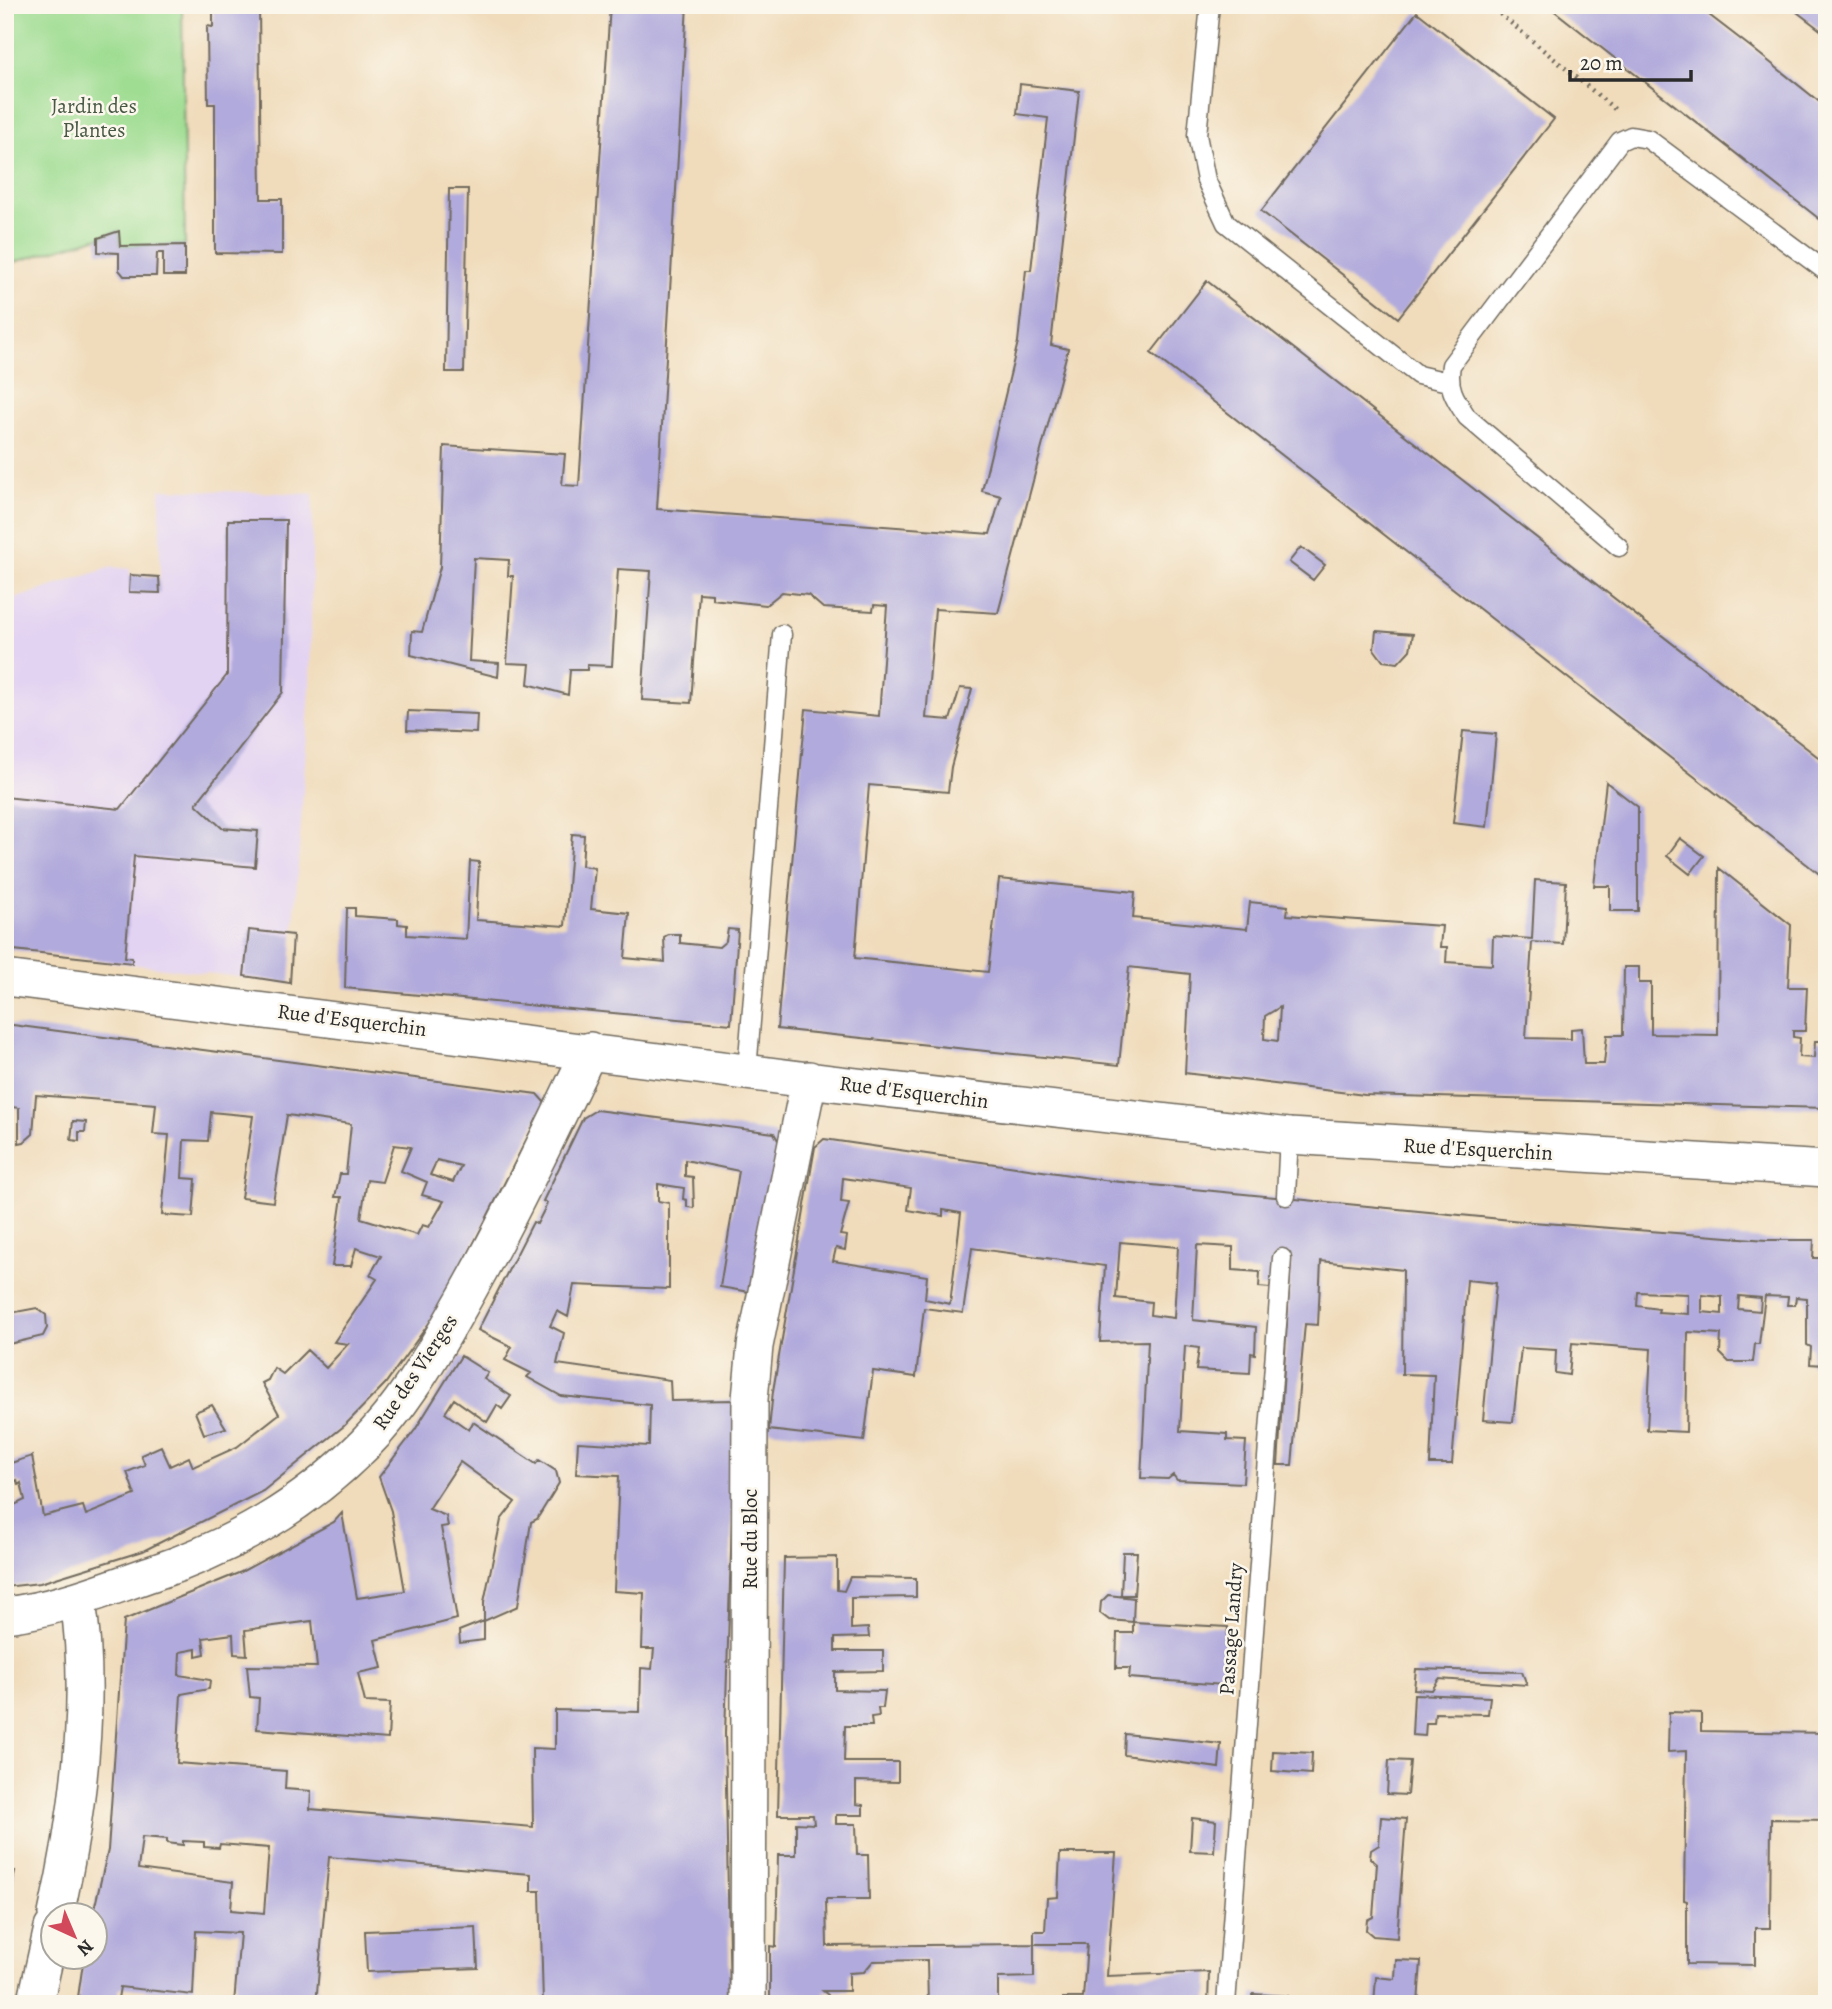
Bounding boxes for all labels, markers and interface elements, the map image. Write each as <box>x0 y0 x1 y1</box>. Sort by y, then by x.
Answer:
scale bar <box>1570 38 1690 82</box>
text: 20 m <box>1580 49 1623 77</box>
park label: Jardin des Plantes <box>51 92 137 144</box>
street label: Rue d'Esquerchin <box>276 997 428 1043</box>
street label: Rue d'Esquerchin <box>838 1069 990 1115</box>
street label: Rue d'Esquerchin <box>1402 1131 1554 1167</box>
street label: Rue des Vierges <box>366 1309 464 1435</box>
street label: Rue du Bloc <box>736 1488 764 1589</box>
street label: Passage Landry <box>1212 1561 1250 1696</box>
north arrow <box>38 1900 108 1970</box>
text: N <box>71 1933 99 1962</box>

